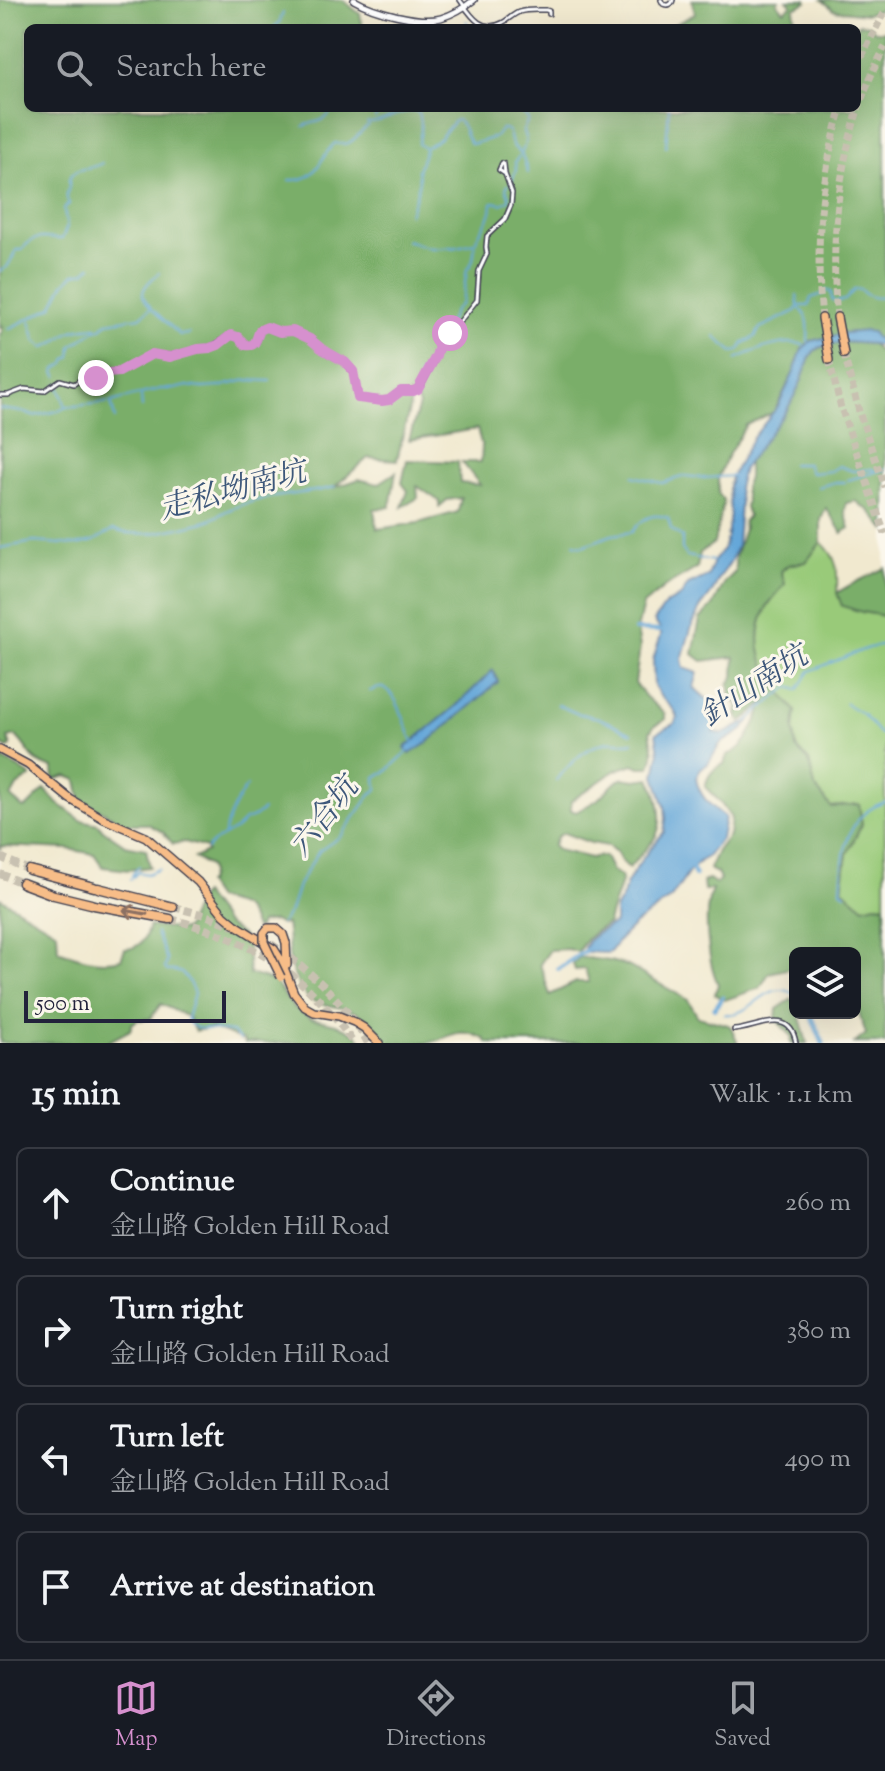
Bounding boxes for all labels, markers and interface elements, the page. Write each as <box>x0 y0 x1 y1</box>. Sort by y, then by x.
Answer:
search box <box>24 24 861 112</box>
icon: search <box>52 46 96 90</box>
text: Search here <box>116 47 266 90</box>
route start <box>432 315 468 351</box>
route end <box>78 360 114 396</box>
water label: 走私坳南坑 <box>155 451 315 532</box>
water label: 針山南坑 <box>693 634 820 738</box>
water label: 六合坑 <box>280 766 372 867</box>
one-way arrow <box>122 904 148 919</box>
map controls <box>789 947 861 1019</box>
button: layers <box>789 947 861 1019</box>
scale bar <box>24 987 226 1023</box>
text: 500 m <box>36 989 90 1021</box>
text: 15 min <box>32 1071 120 1120</box>
text: Walk · 1.1 km <box>709 1077 853 1114</box>
text: Continue <box>110 1161 235 1204</box>
icon: ahead <box>34 1181 78 1225</box>
text: 260 m <box>785 1185 851 1222</box>
text: 金山路 Golden Hill Road <box>110 1209 390 1246</box>
text: Turn right <box>110 1289 243 1332</box>
icon: right <box>34 1309 78 1353</box>
text: 380 m <box>787 1313 851 1350</box>
text: 金山路 Golden Hill Road <box>110 1337 390 1374</box>
text: Turn left <box>110 1417 224 1460</box>
icon: left <box>34 1437 78 1481</box>
text: 490 m <box>785 1441 851 1478</box>
text: 金山路 Golden Hill Road <box>110 1465 390 1502</box>
icon: arrive <box>34 1565 78 1609</box>
text: Arrive at destination <box>110 1566 375 1609</box>
tab: Map <box>114 1676 158 1756</box>
tab: Directions <box>387 1676 486 1756</box>
tab: Saved <box>714 1676 771 1756</box>

